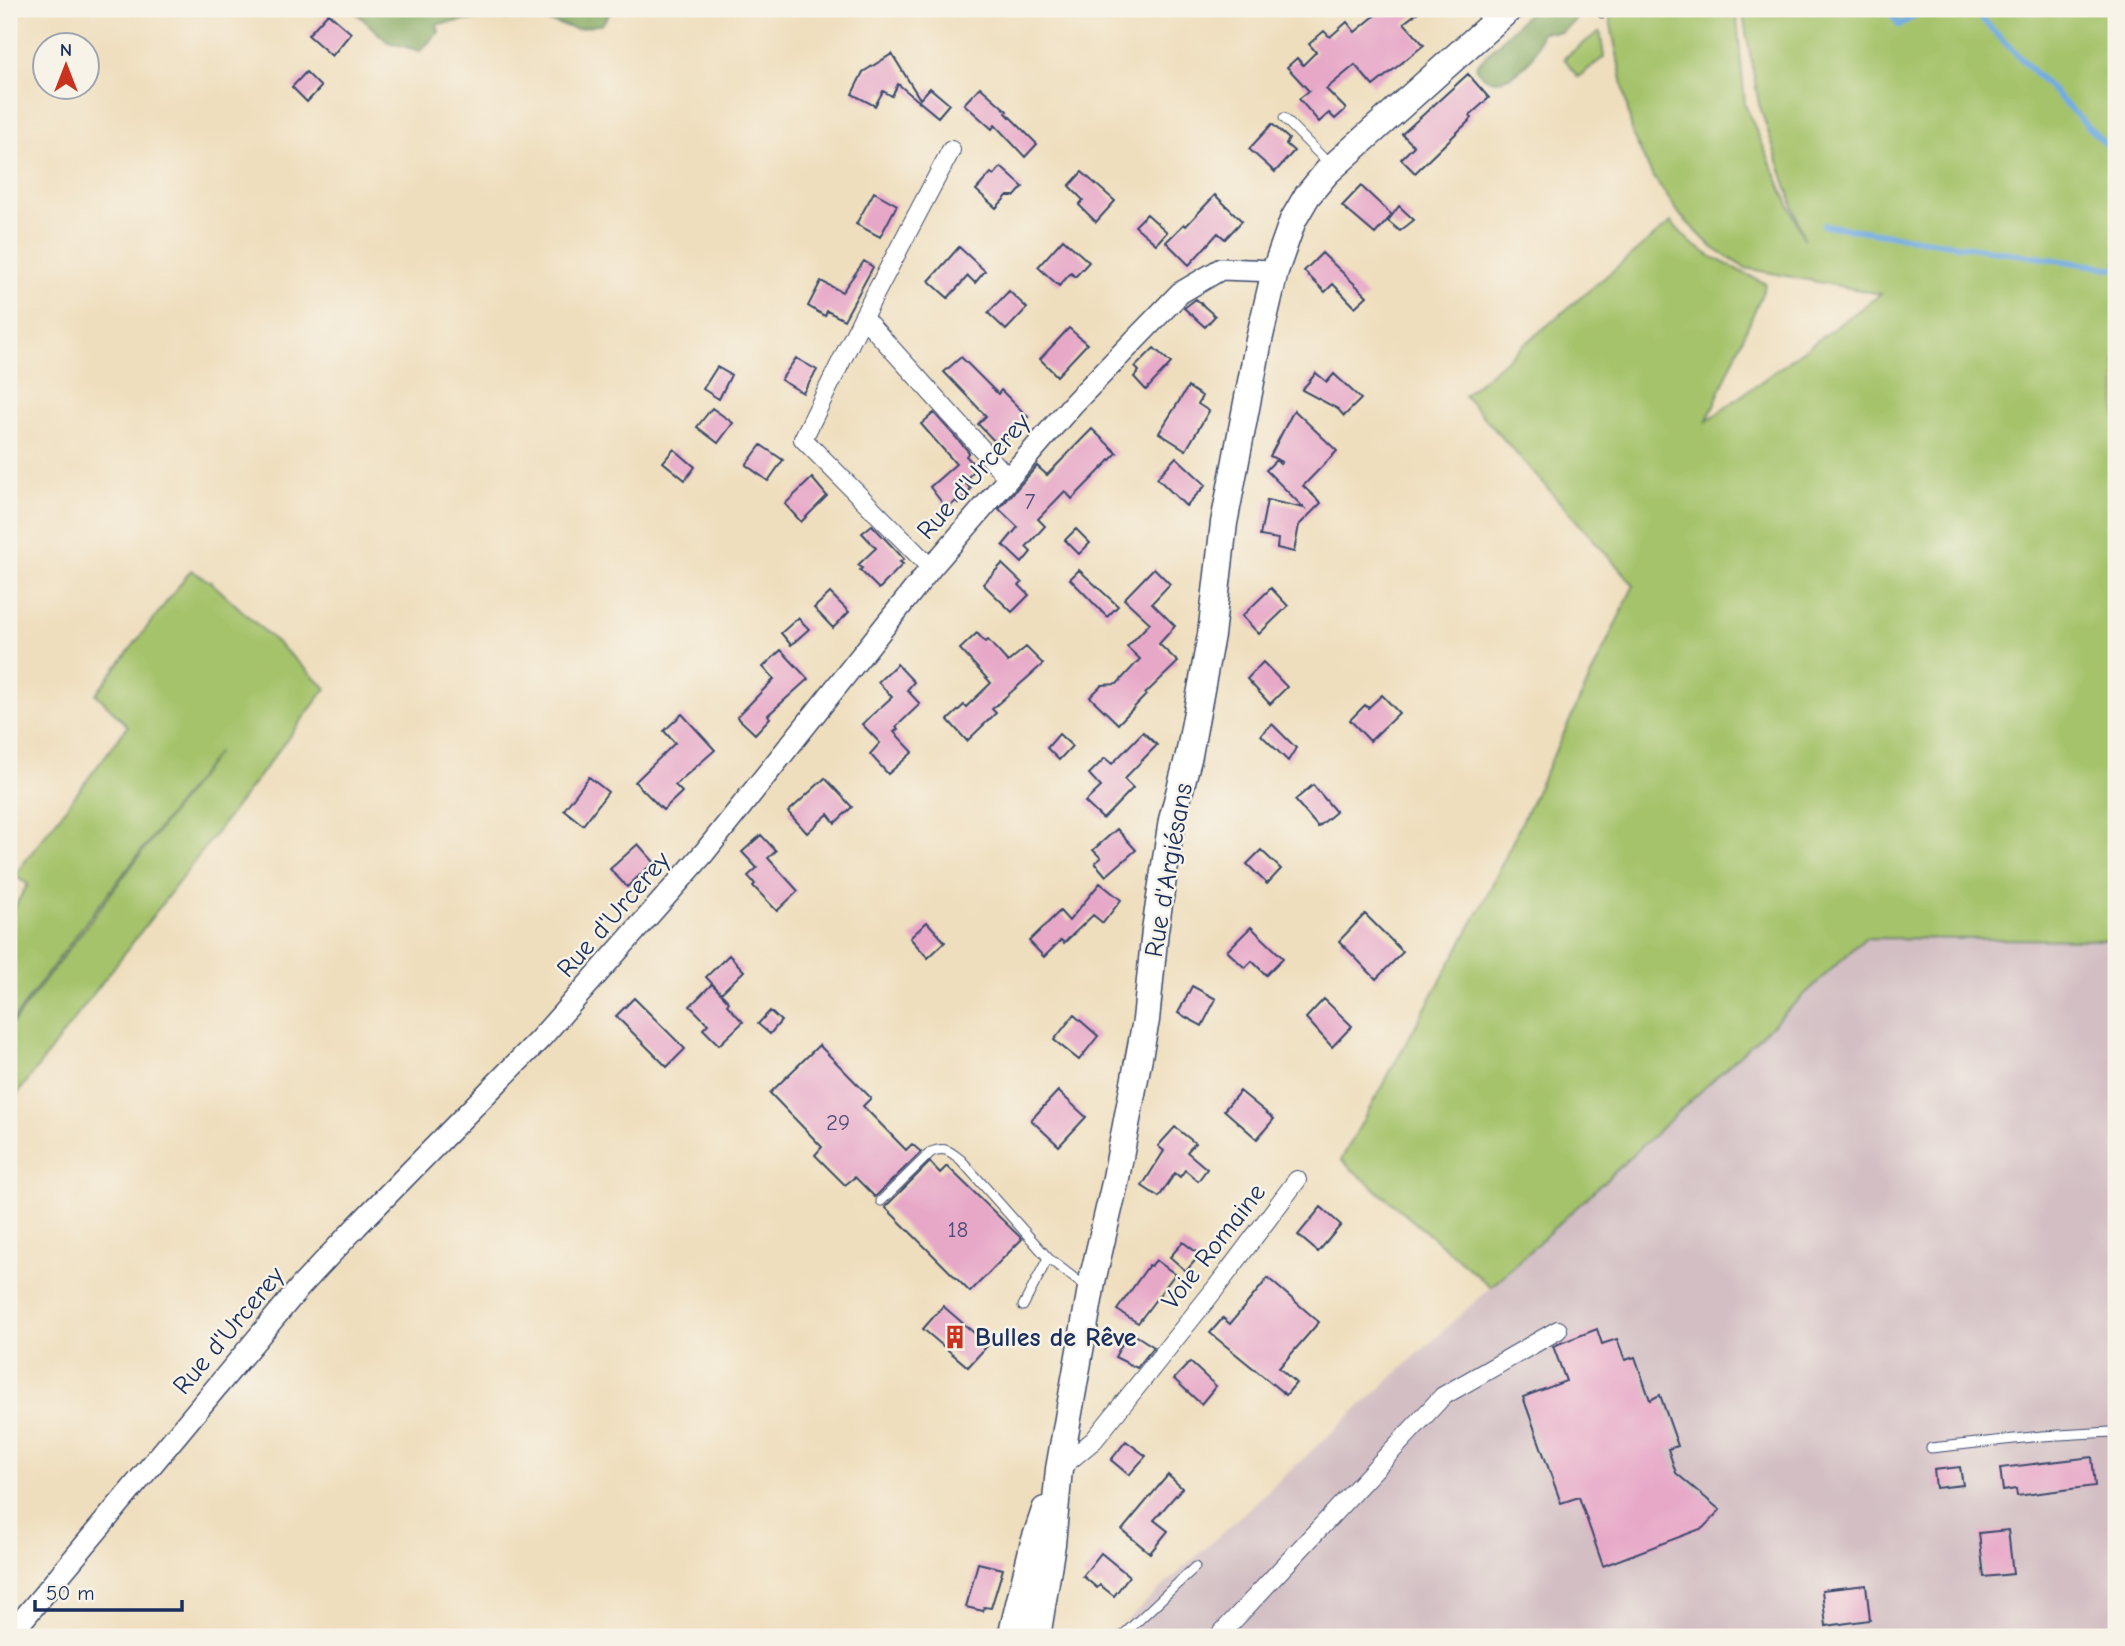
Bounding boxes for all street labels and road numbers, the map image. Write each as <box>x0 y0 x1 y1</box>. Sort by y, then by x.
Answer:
street label: Rue d'Urcerey <box>911 407 1037 546</box>
street label: Rue d'Argiésans <box>1139 781 1199 959</box>
street label: Rue d'Urcerey <box>551 845 677 984</box>
street label: Voie Romaine <box>1156 1178 1272 1315</box>
street label: Rue d'Urcerey <box>167 1261 291 1400</box>

